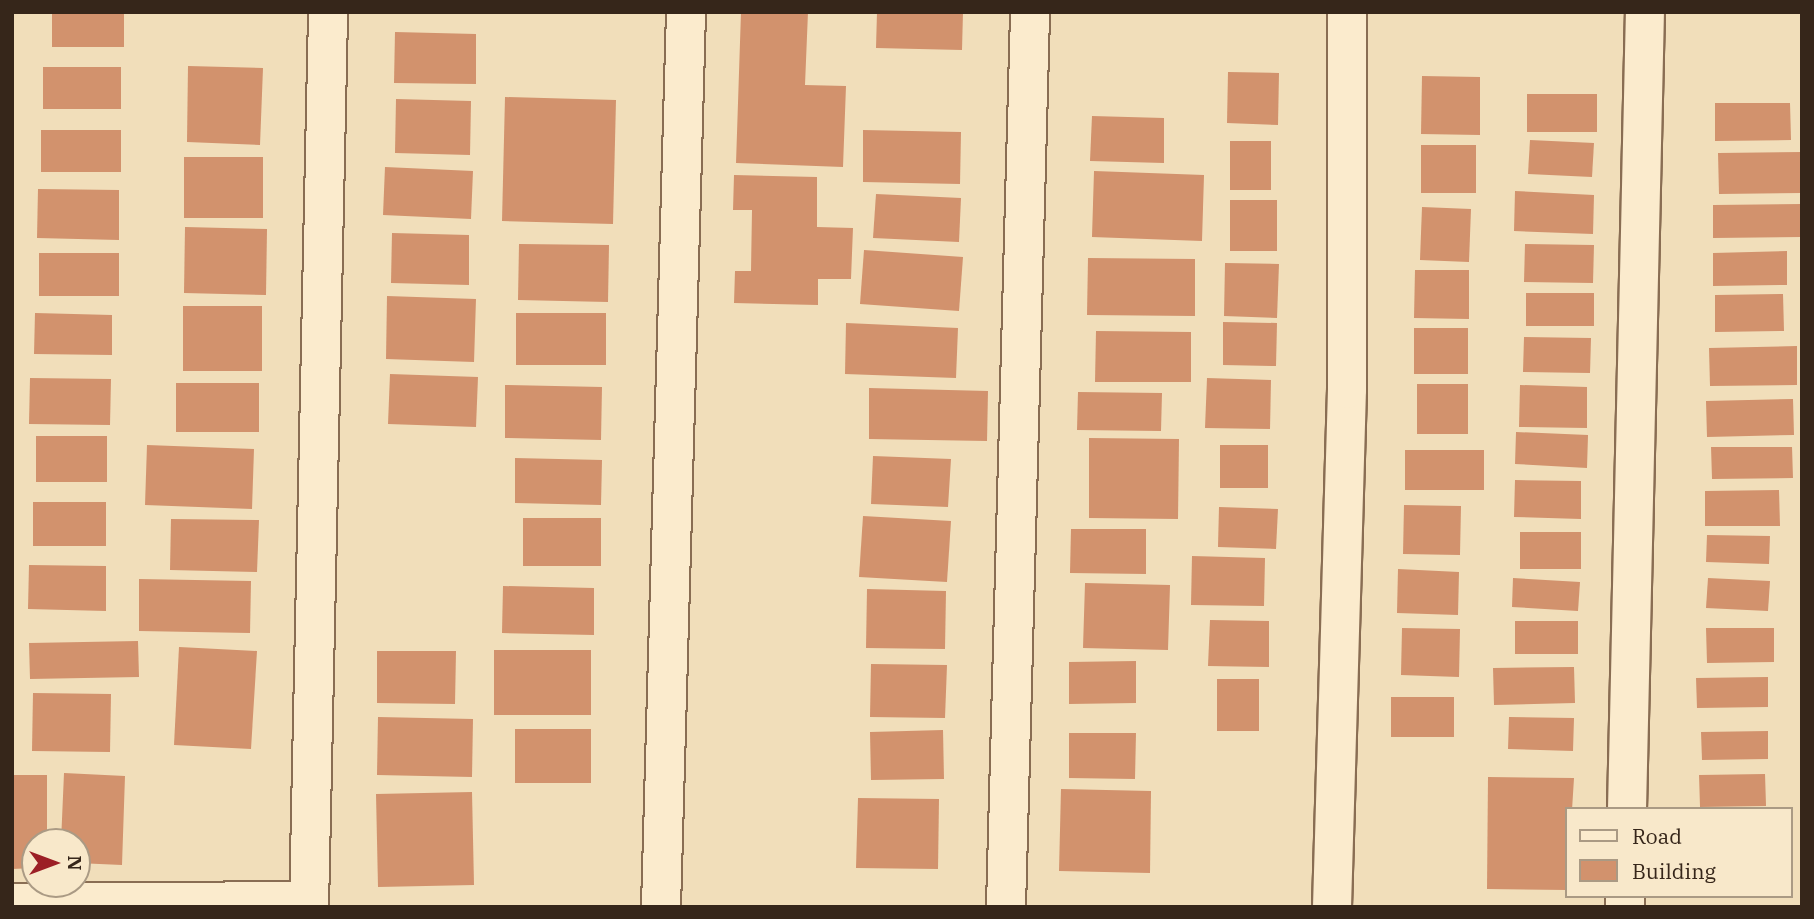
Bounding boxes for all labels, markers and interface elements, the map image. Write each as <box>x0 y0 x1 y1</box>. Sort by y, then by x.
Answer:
legend <box>1566 807 1793 898</box>
text: Road <box>1632 822 1682 850</box>
north arrow <box>21 828 91 898</box>
text: N <box>63 855 87 871</box>
text: Building <box>1632 857 1716 885</box>

